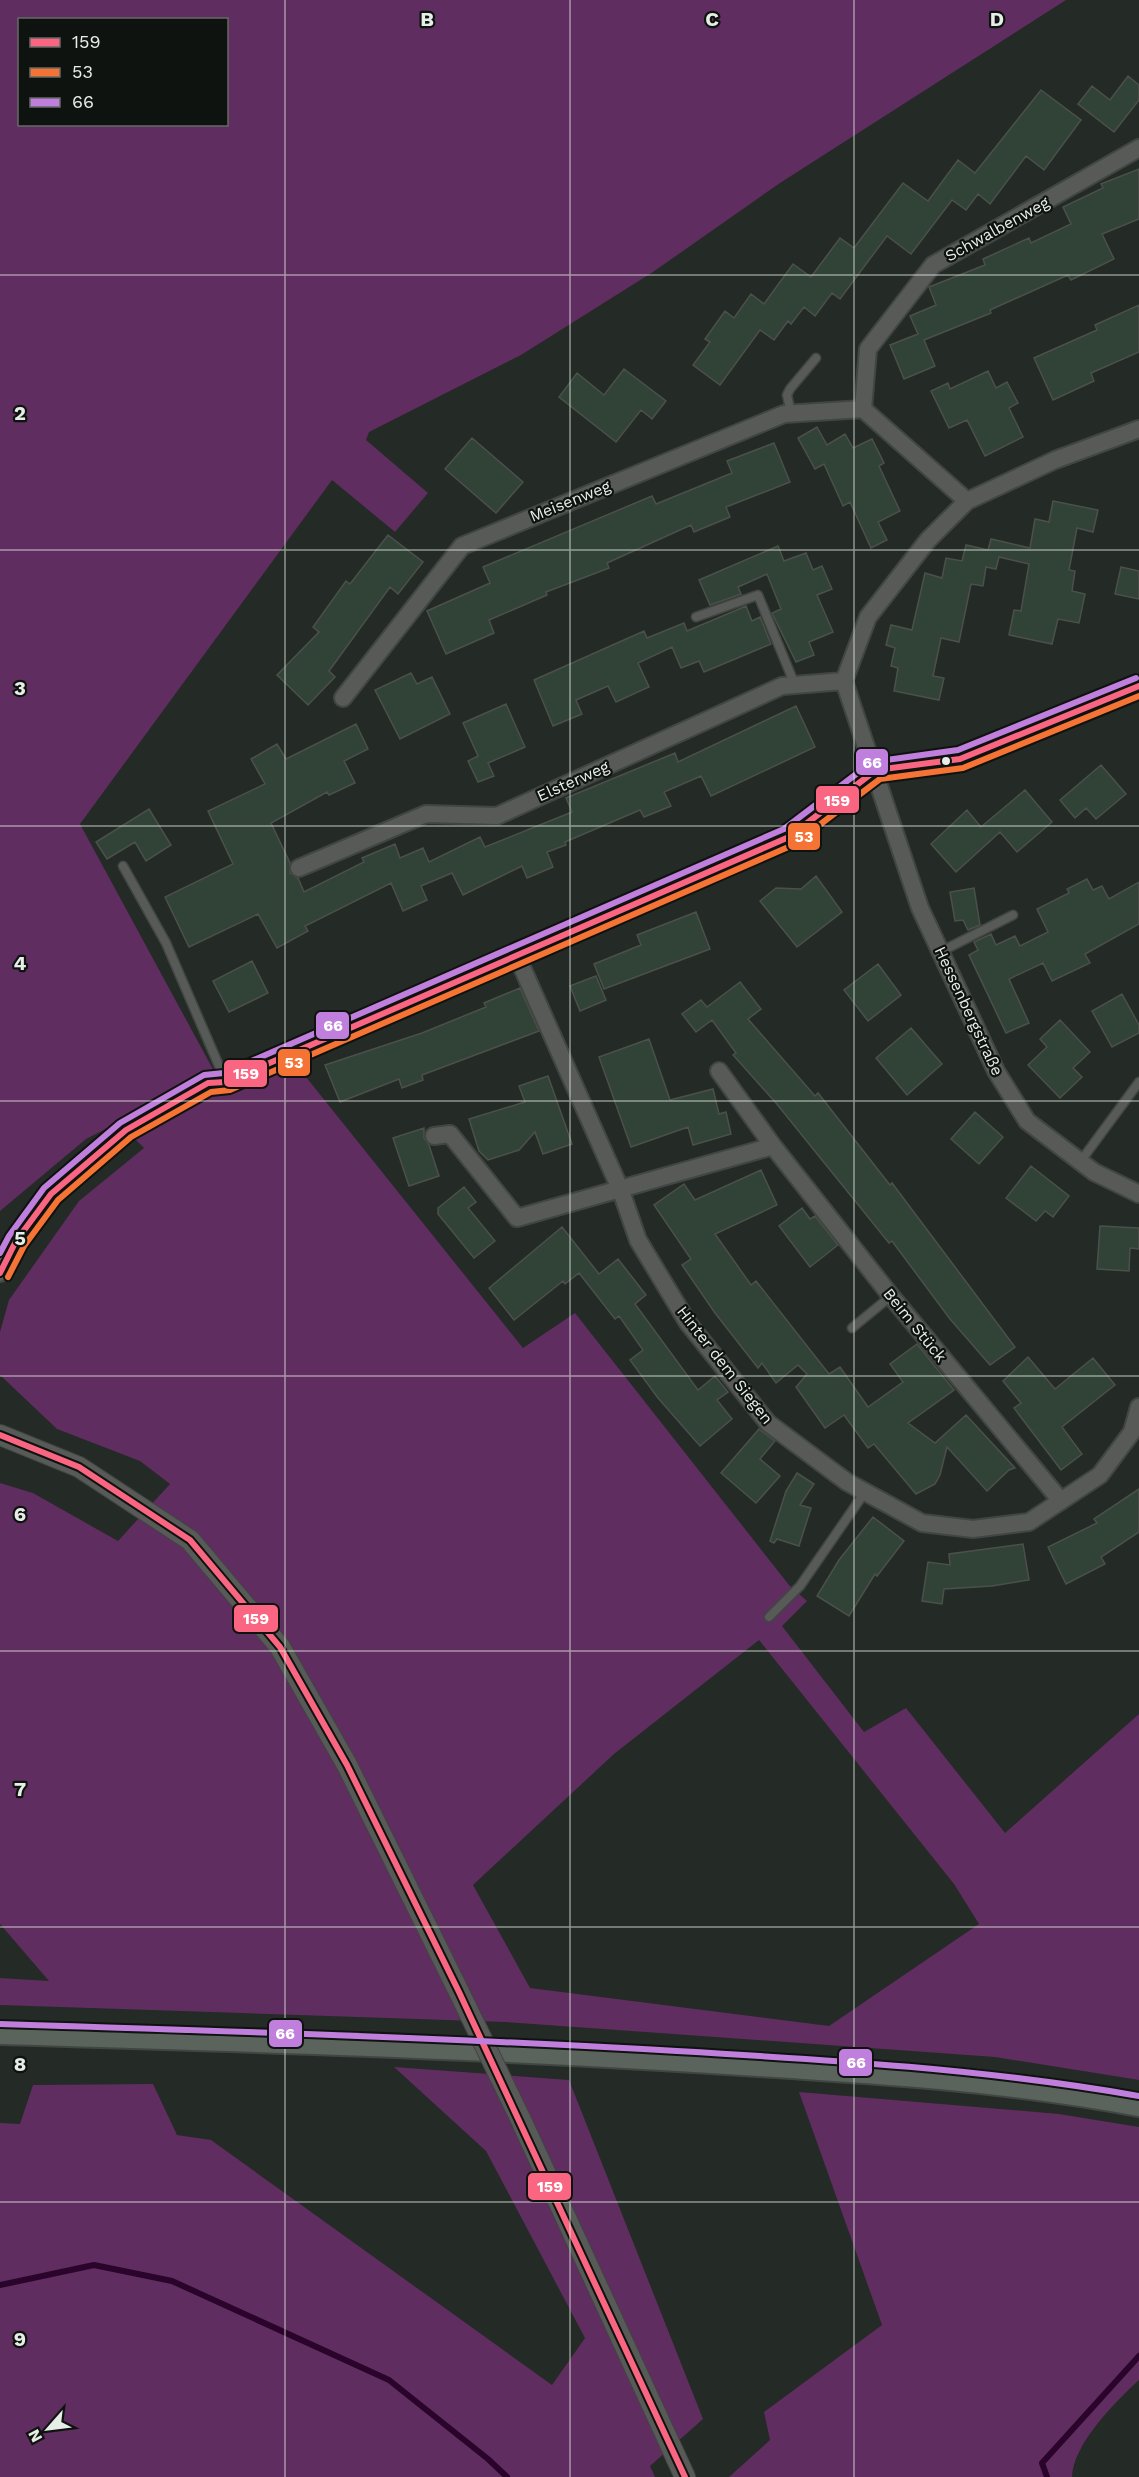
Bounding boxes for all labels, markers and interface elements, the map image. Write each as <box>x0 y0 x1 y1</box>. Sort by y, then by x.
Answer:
text: B <box>420 7 434 31</box>
text: C <box>705 7 719 31</box>
text: D <box>990 7 1004 31</box>
legend <box>18 18 228 126</box>
text: 159 <box>72 31 101 52</box>
text: 53 <box>72 61 93 82</box>
text: 66 <box>72 91 94 112</box>
street label: Schwalbenweg <box>942 192 1053 265</box>
text: 2 <box>14 401 26 425</box>
street label: Meisenweg <box>527 476 614 526</box>
text: 3 <box>14 676 26 700</box>
line badge: 66 <box>855 748 889 776</box>
text: 66 <box>862 753 882 772</box>
unlabelled marker <box>940 755 952 767</box>
street label: Elsterweg <box>534 756 612 805</box>
line badge: 159 <box>815 785 860 814</box>
text: 159 <box>824 791 850 810</box>
line badge: 53 <box>787 822 821 851</box>
text: 53 <box>795 827 813 846</box>
street label: Hessenbergstraße <box>931 943 1007 1079</box>
text: 4 <box>14 951 27 975</box>
line badge: 66 <box>315 1011 350 1040</box>
text: 66 <box>323 1016 343 1035</box>
line badge: 53 <box>277 1048 311 1077</box>
text: 53 <box>285 1053 303 1072</box>
line badge: 159 <box>223 1059 268 1088</box>
text: 159 <box>233 1064 259 1083</box>
text: 5 <box>14 1226 26 1250</box>
street label: Beim Stück <box>879 1284 951 1366</box>
street label: Hinter dem Siegen <box>673 1302 777 1428</box>
text: 6 <box>14 1502 26 1526</box>
line badge: 159 <box>233 1604 279 1633</box>
text: 159 <box>243 1609 269 1628</box>
text: 7 <box>14 1777 26 1801</box>
line badge: 66 <box>268 2019 303 2048</box>
text: 66 <box>275 2024 295 2043</box>
line badge: 66 <box>838 2048 873 2077</box>
text: 8 <box>14 2052 26 2076</box>
text: 66 <box>846 2053 866 2072</box>
line badge: 159 <box>527 2172 572 2201</box>
text: 159 <box>537 2177 563 2196</box>
text: 9 <box>14 2327 26 2351</box>
north arrow <box>18 2399 78 2459</box>
text: N <box>24 2426 46 2446</box>

